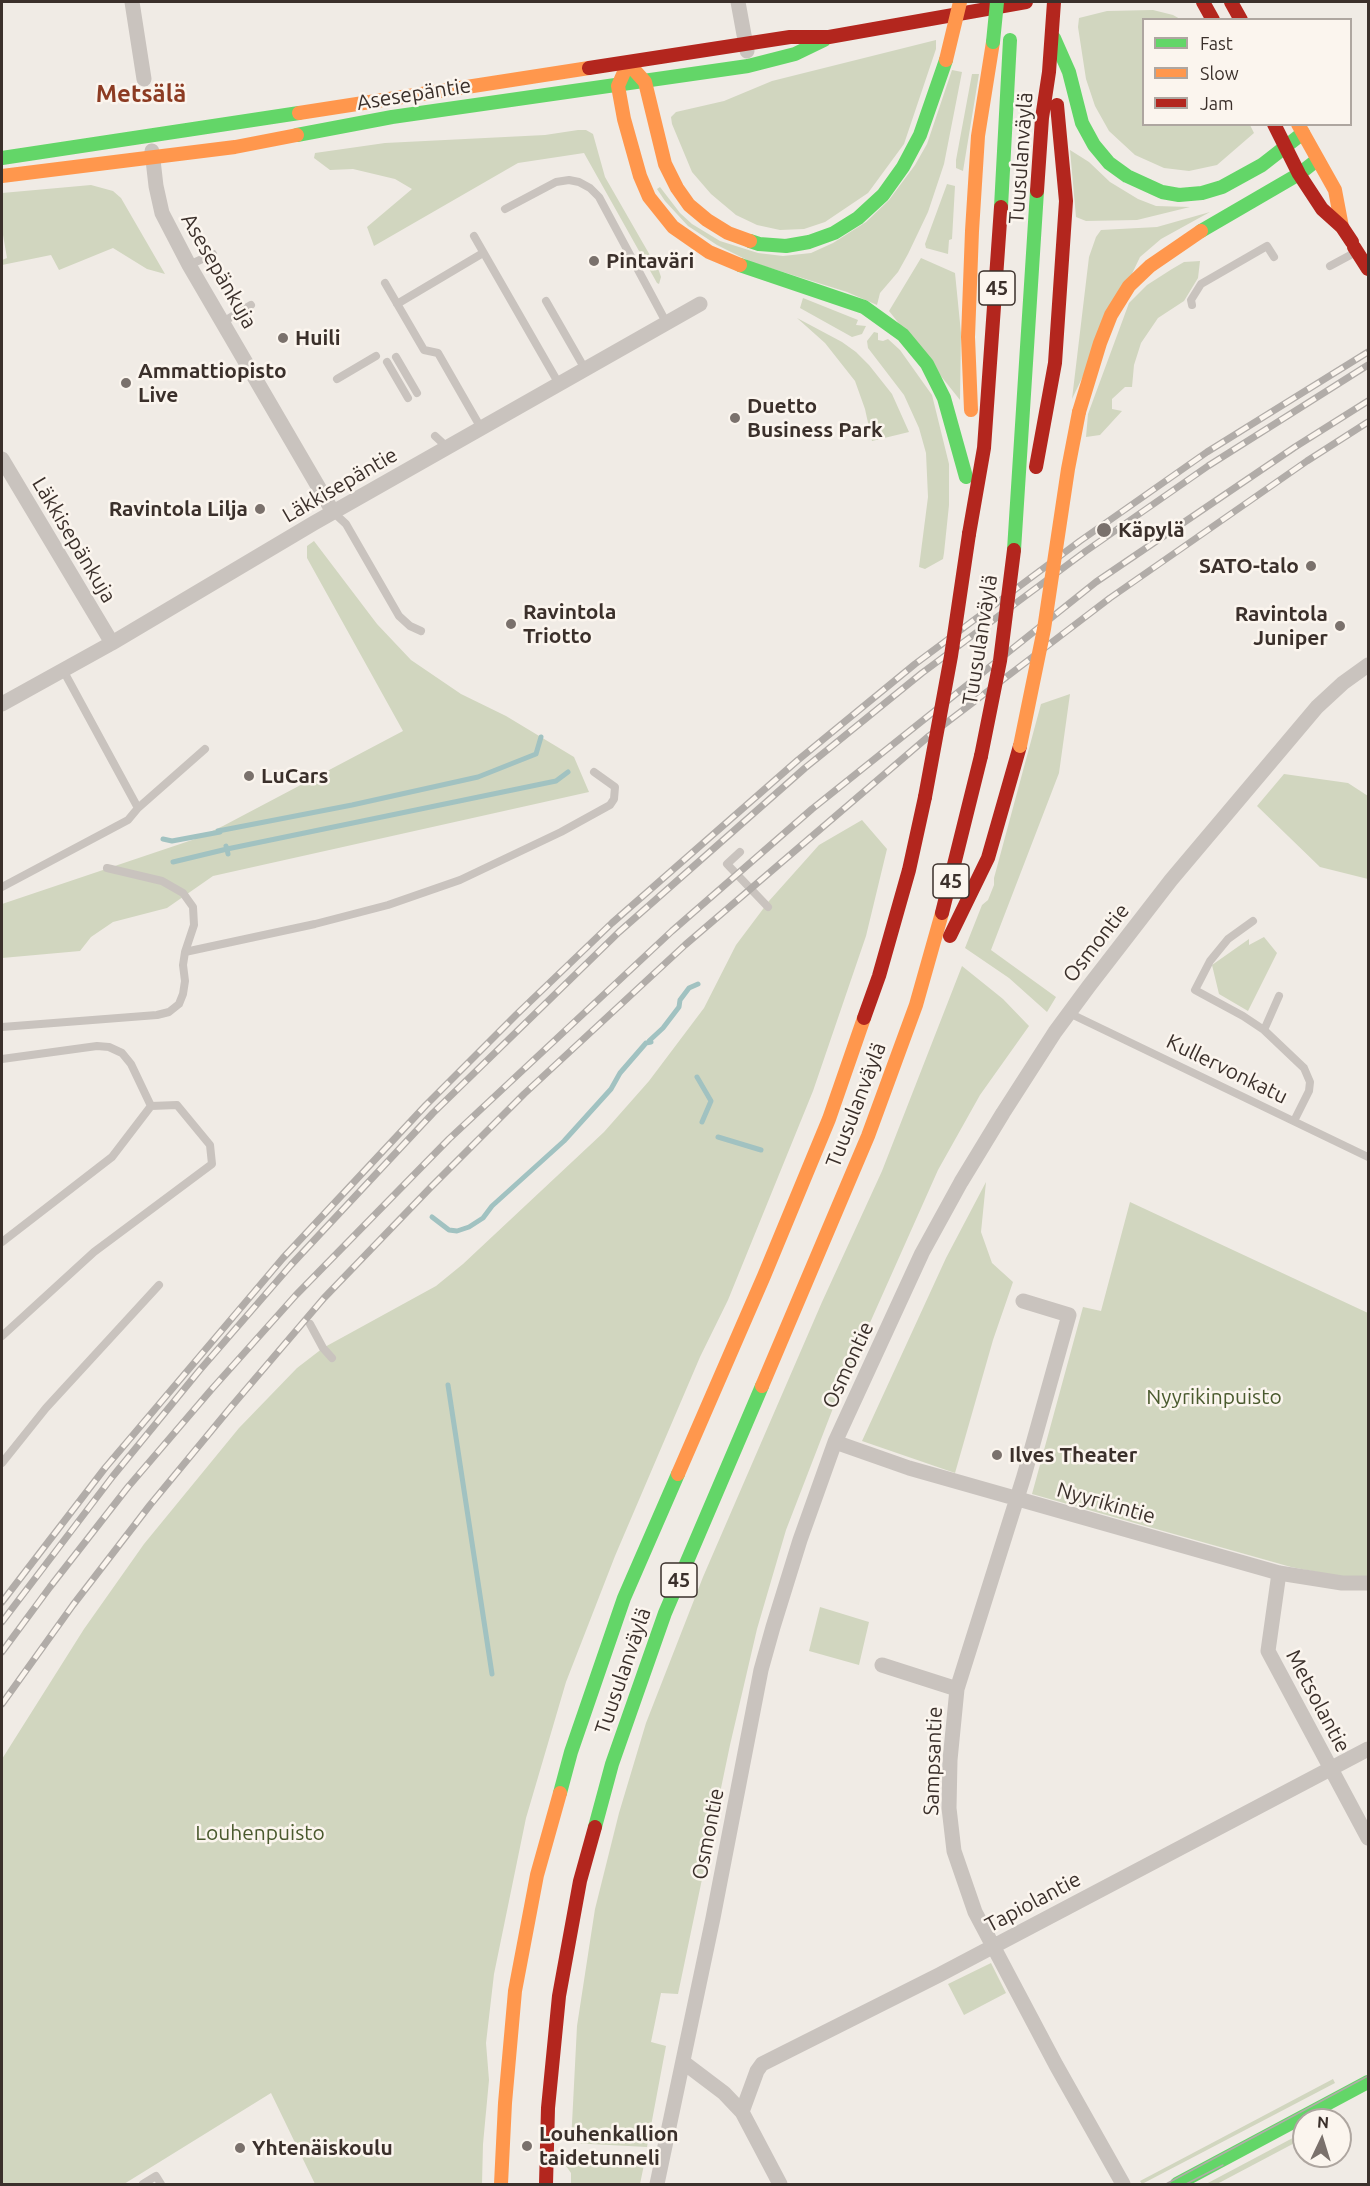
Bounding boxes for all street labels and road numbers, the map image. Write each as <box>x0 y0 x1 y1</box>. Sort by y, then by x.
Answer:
street label: Asesepäntie <box>355 73 473 115</box>
street label: Tuusulanväylä <box>1004 91 1038 225</box>
street label: Asesepänkuja <box>176 209 262 333</box>
road number: 45 <box>979 271 1015 305</box>
street label: Läkkisepäntie <box>278 442 402 528</box>
street label: Läkkisepänkuja <box>27 473 121 607</box>
street label: Tuusulanväylä <box>957 573 1003 707</box>
road number: 45 <box>933 864 969 898</box>
street label: Osmontie <box>1058 899 1134 987</box>
street label: Kullervonkatu <box>1162 1029 1292 1109</box>
street label: Tuusulanväylä <box>821 1039 891 1171</box>
street label: Osmontie <box>817 1318 879 1412</box>
street label: Nyyrikintie <box>1054 1477 1158 1529</box>
road number: 45 <box>661 1563 697 1597</box>
street label: Tuusulanväylä <box>590 1605 656 1737</box>
street label: Metsolantie <box>1280 1645 1356 1757</box>
street label: Sampsantie <box>919 1706 947 1816</box>
street label: Osmontie <box>687 1786 729 1882</box>
street label: Tapiolantie <box>981 1866 1085 1938</box>

